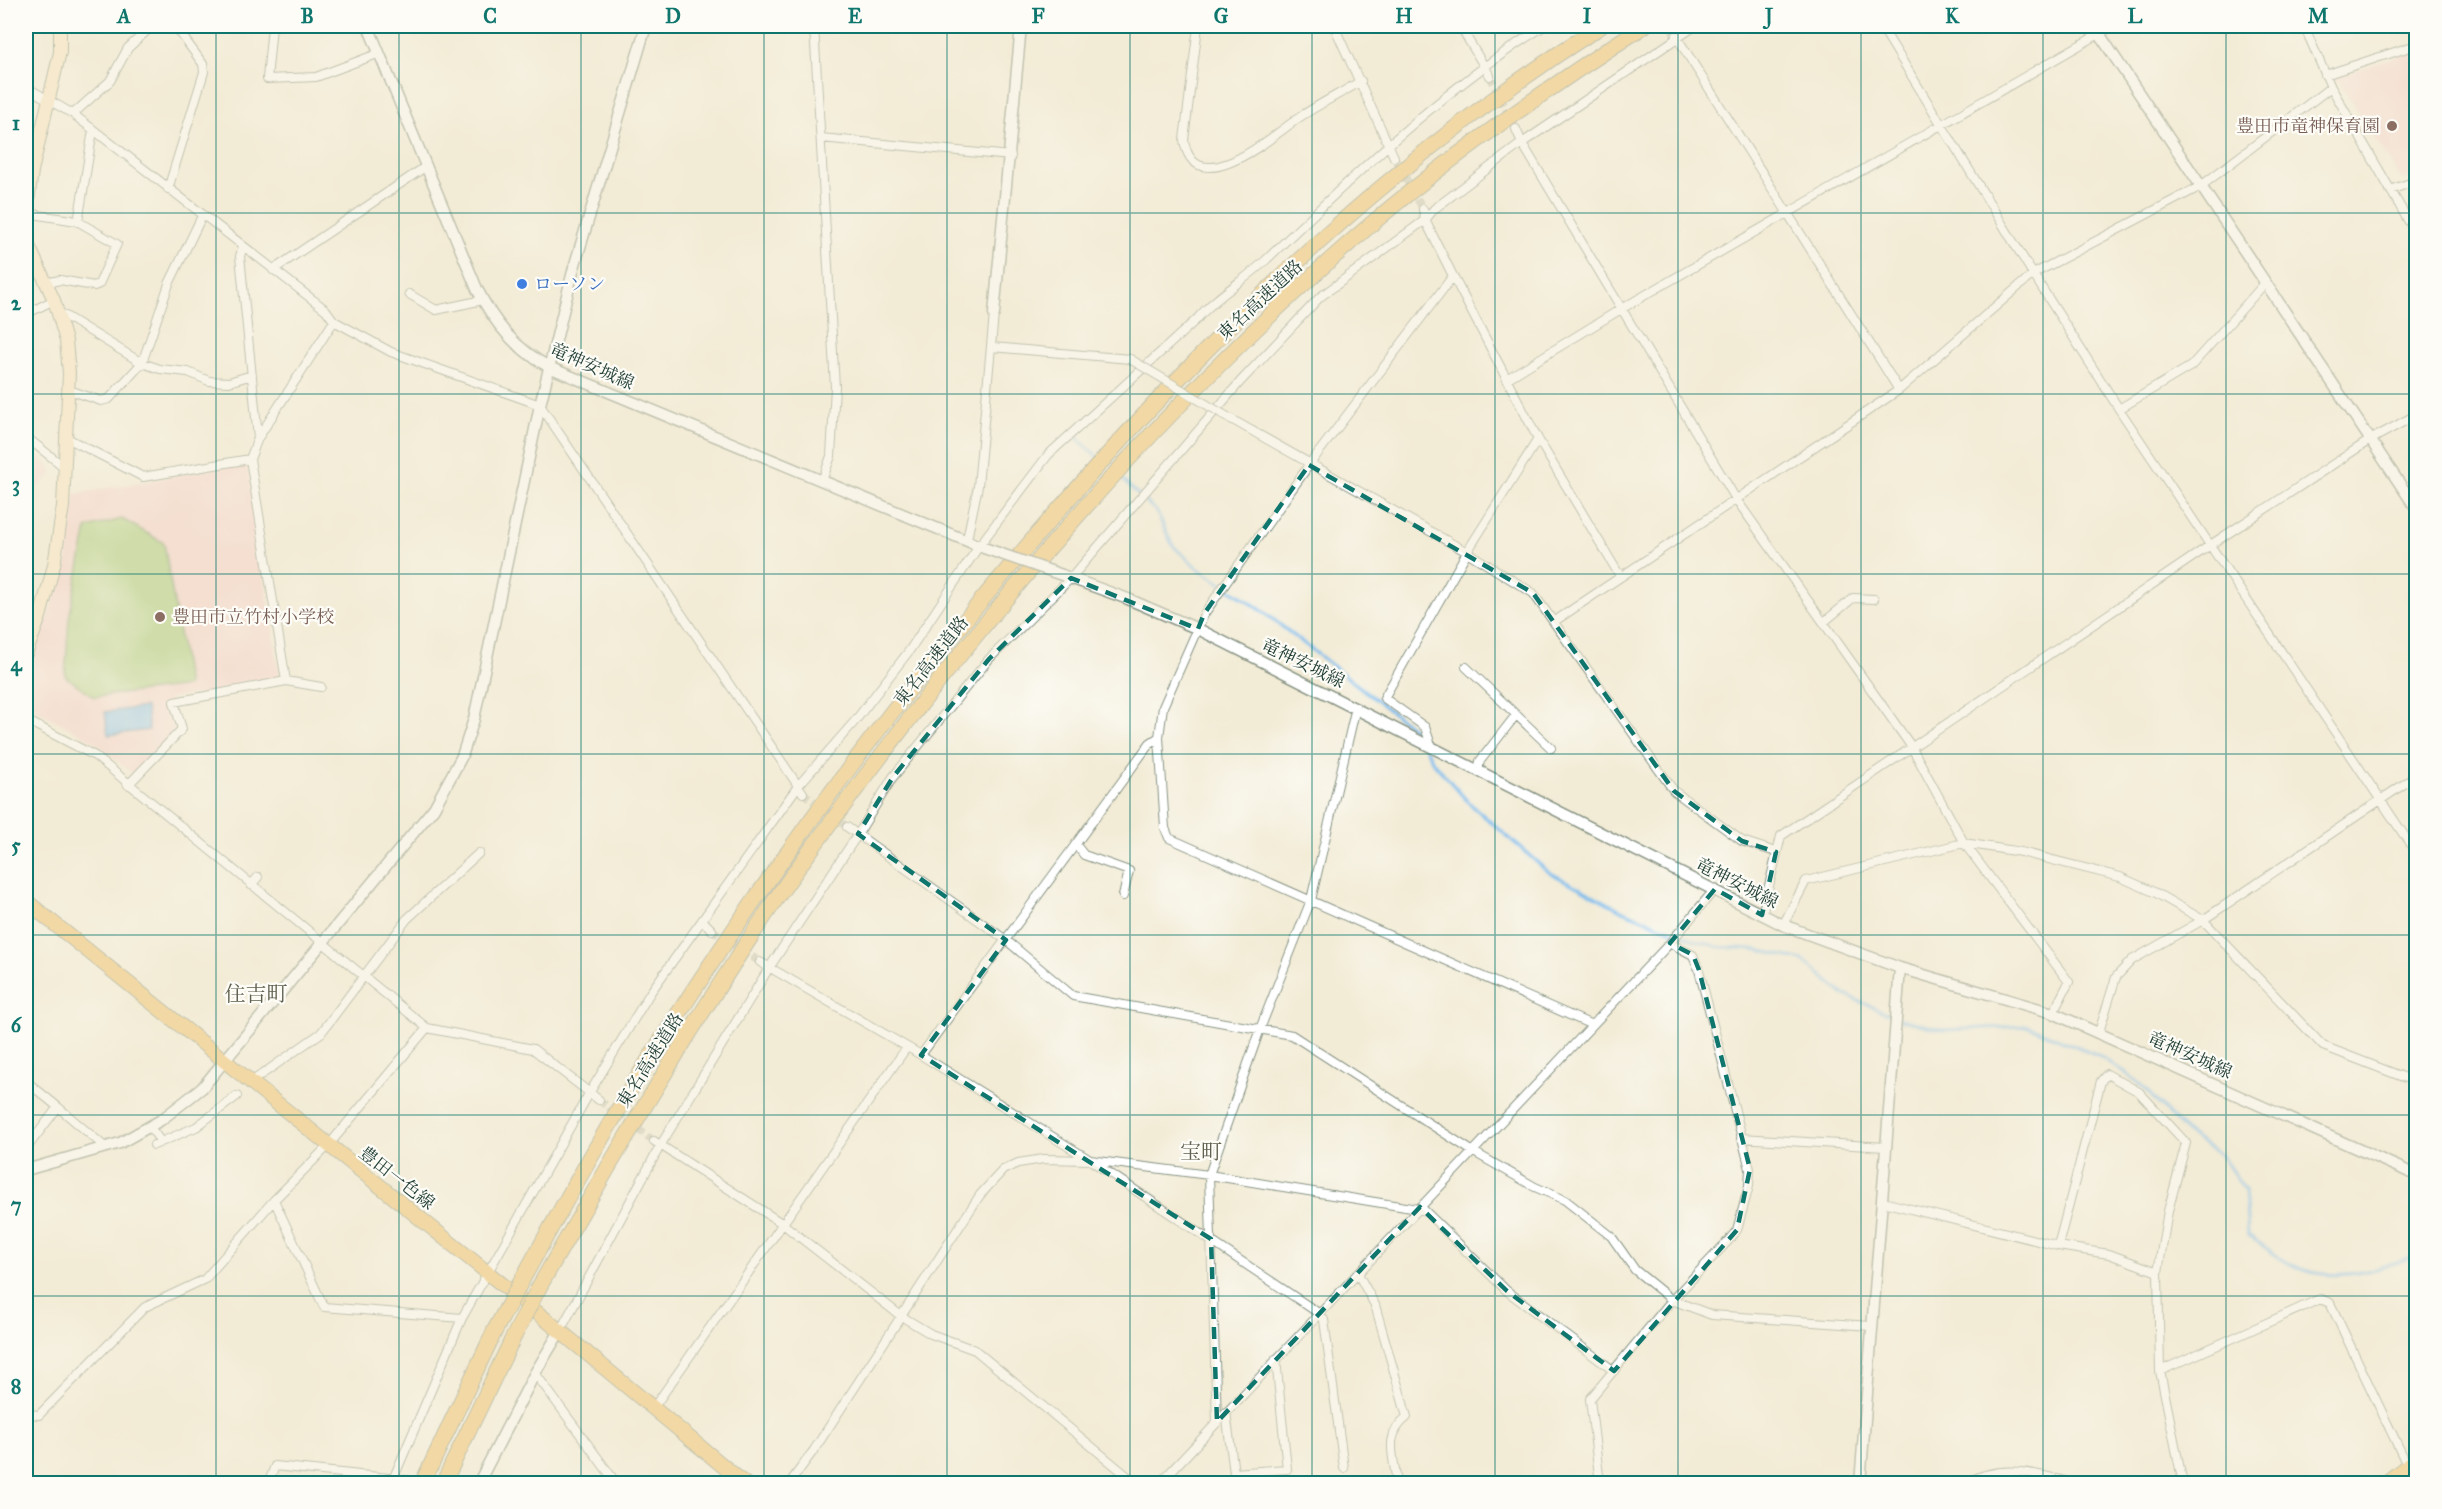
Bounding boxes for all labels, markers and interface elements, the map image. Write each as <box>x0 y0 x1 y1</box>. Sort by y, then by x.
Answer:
text: A <box>115 4 131 28</box>
text: B <box>300 4 314 28</box>
text: C <box>483 4 497 28</box>
text: D <box>665 4 681 28</box>
text: E <box>848 4 863 28</box>
text: F <box>1031 4 1045 28</box>
text: G <box>1214 4 1229 28</box>
text: H <box>1395 4 1413 28</box>
text: I <box>1583 4 1592 28</box>
text: J <box>1762 4 1774 30</box>
text: K <box>1945 4 1960 28</box>
text: L <box>2128 4 2143 28</box>
text: M <box>2308 4 2329 28</box>
text: 1 <box>12 111 20 135</box>
place label: 豊田市竜神保育園 <box>2236 115 2380 137</box>
marker: 豊田市竜神保育園 <box>2385 119 2399 133</box>
street label: 東名高速道路 <box>1213 255 1307 345</box>
place label: ローソン <box>534 273 605 295</box>
marker: ローソン <box>515 277 529 291</box>
text: 2 <box>11 291 22 315</box>
street label: 竜神安城線 <box>546 338 638 394</box>
text: 3 <box>12 472 20 497</box>
place label: 豊田市立竹村小学校 <box>172 606 334 628</box>
marker: 豊田市立竹村小学校 <box>153 610 167 624</box>
street label: 東名高速道路 <box>889 612 973 710</box>
street label: 竜神安城線 <box>1258 633 1348 693</box>
text: 4 <box>10 652 22 677</box>
text: 5 <box>11 833 21 857</box>
street label: 竜神安城線 <box>1692 853 1782 913</box>
district label: 住吉町 <box>225 981 288 1007</box>
street label: 東名高速道路 <box>612 1008 688 1112</box>
text: 6 <box>11 1013 23 1037</box>
street label: 竜神安城線 <box>2144 1027 2236 1083</box>
district label: 宝町 <box>1180 1139 1222 1165</box>
street label: 豊田一色線 <box>355 1142 439 1214</box>
text: 7 <box>11 1193 22 1217</box>
text: 8 <box>11 1374 21 1398</box>

